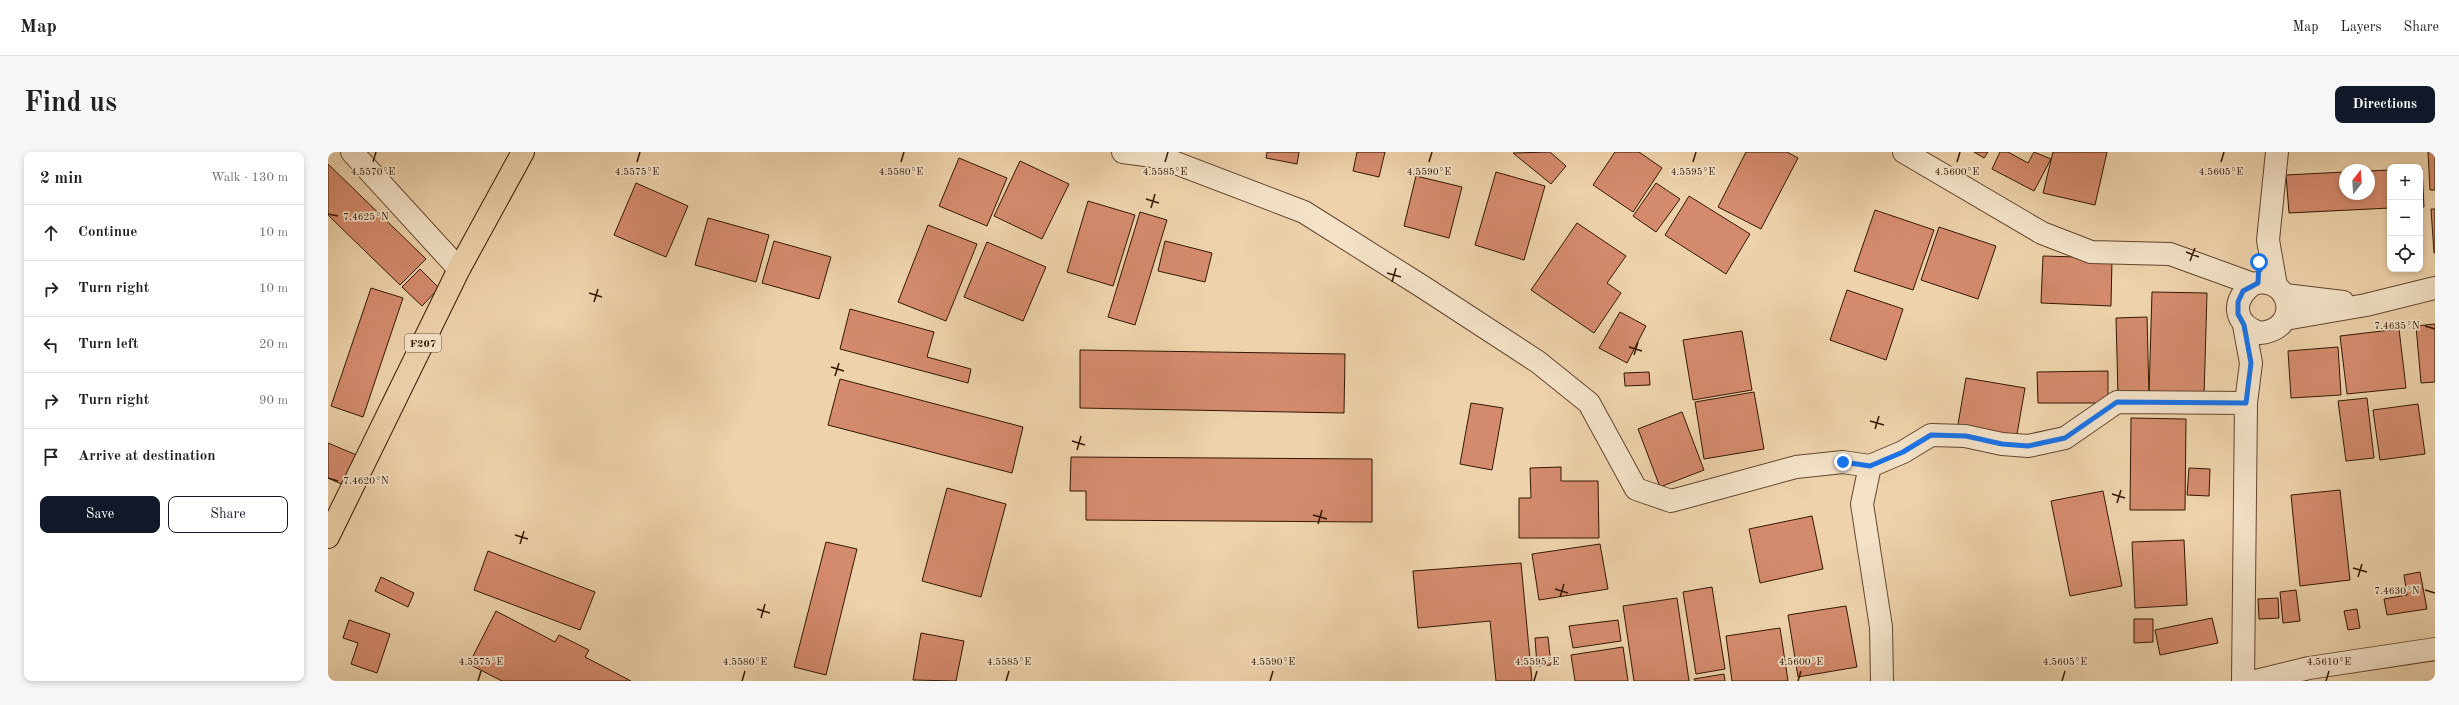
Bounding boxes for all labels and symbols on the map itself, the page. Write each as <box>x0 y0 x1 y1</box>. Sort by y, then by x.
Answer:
north arrow <box>2339 164 2375 200</box>
text: 4.5570°E <box>351 167 395 177</box>
text: 4.5575°E <box>615 167 659 177</box>
text: 4.5580°E <box>879 167 923 177</box>
text: 4.5585°E <box>1143 167 1187 177</box>
text: 4.5590°E <box>1407 167 1451 177</box>
text: 4.5595°E <box>1671 167 1715 177</box>
text: 4.5600°E <box>1935 167 1979 177</box>
text: 4.5605°E <box>2199 167 2243 177</box>
text: 7.4625°N <box>343 212 389 222</box>
route start <box>2250 253 2268 271</box>
text: 7.4635°N <box>2374 321 2420 331</box>
road number: F207 <box>405 334 441 352</box>
route end <box>1834 453 1852 471</box>
text: 7.4620°N <box>343 476 389 486</box>
text: 7.4630°N <box>2374 586 2420 596</box>
text: 4.5575°E <box>459 657 503 667</box>
text: 4.5580°E <box>723 657 767 667</box>
text: 4.5585°E <box>987 657 1031 667</box>
text: 4.5590°E <box>1251 657 1295 667</box>
text: 4.5595°E <box>1515 657 1559 667</box>
text: 4.5600°E <box>1779 657 1823 667</box>
text: 4.5605°E <box>2043 657 2087 667</box>
text: 4.5610°E <box>2307 657 2351 667</box>

